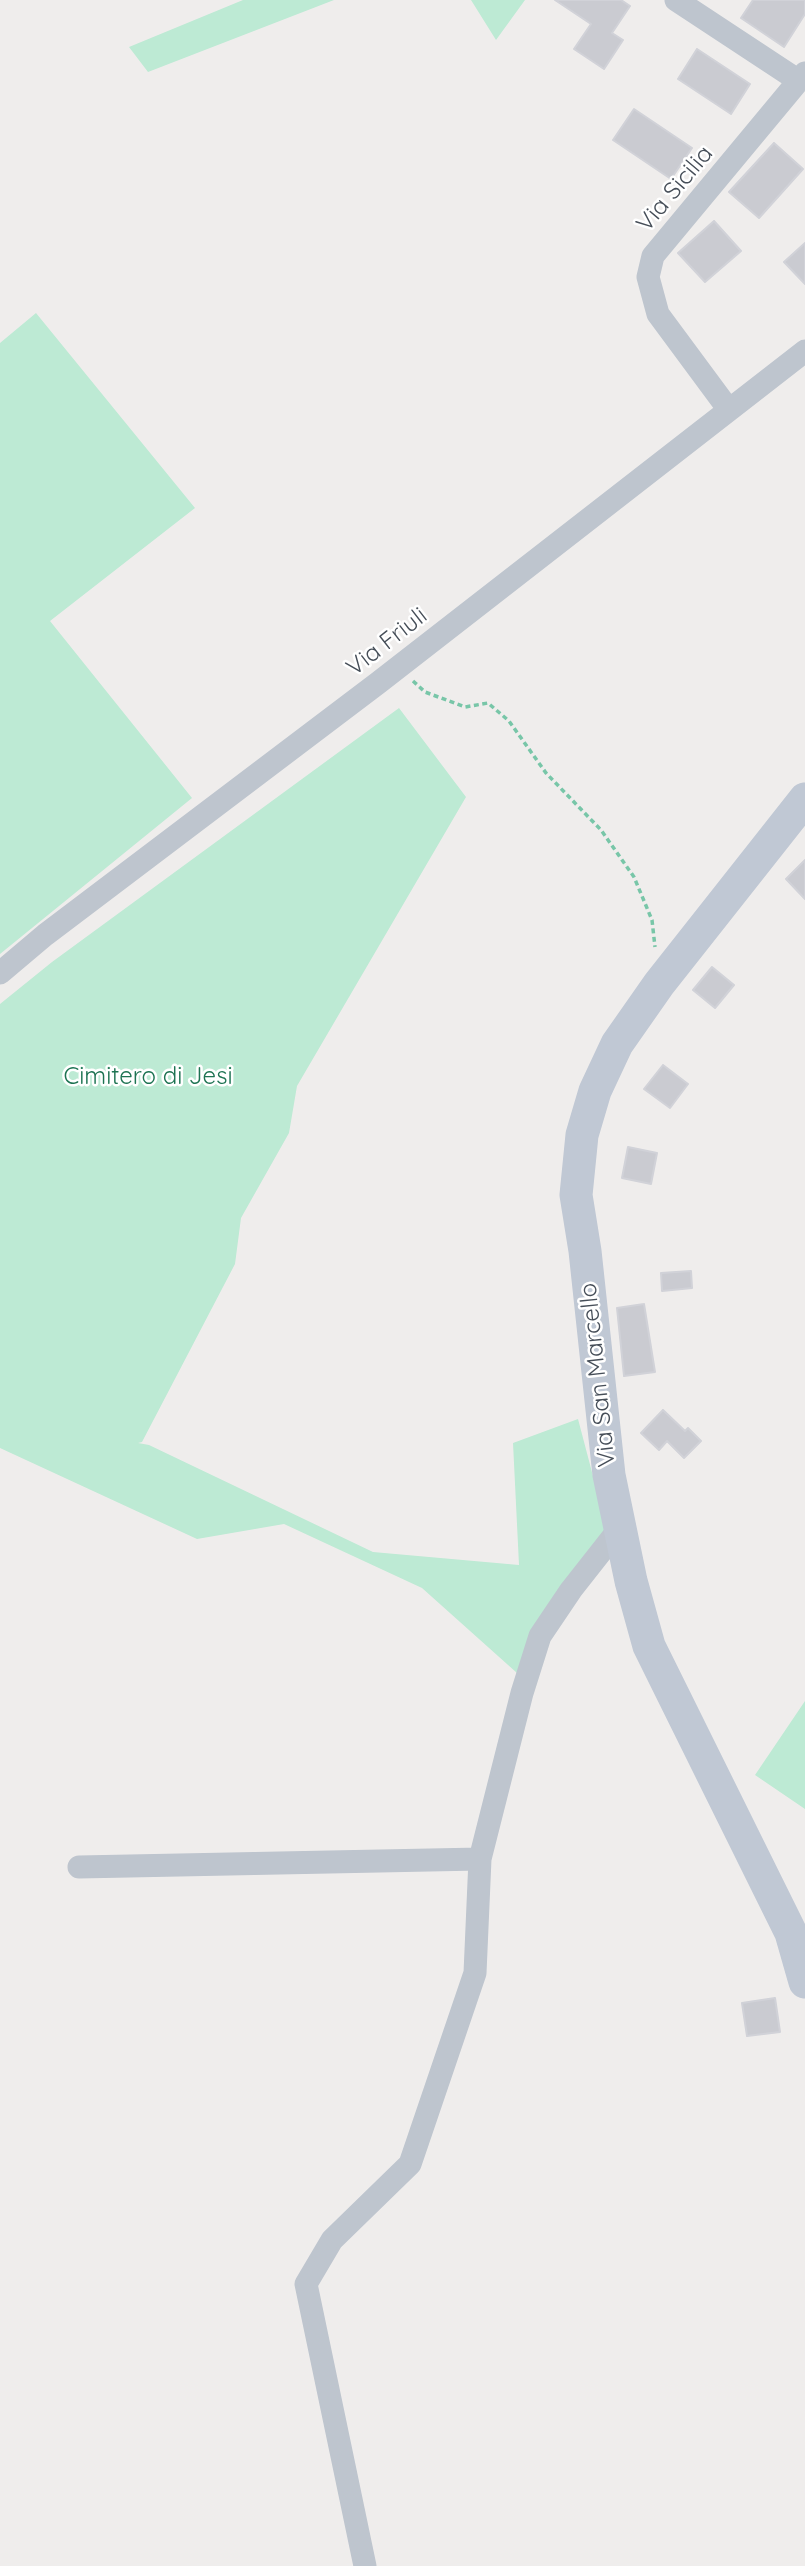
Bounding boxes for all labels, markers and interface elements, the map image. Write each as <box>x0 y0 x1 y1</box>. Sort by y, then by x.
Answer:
street label: Via Sicilia <box>631 140 719 238</box>
street label: Via Friuli <box>341 602 433 682</box>
park label: Cimitero di Jesi <box>63 1063 233 1091</box>
street label: Via San Marcello <box>574 1281 622 1469</box>

